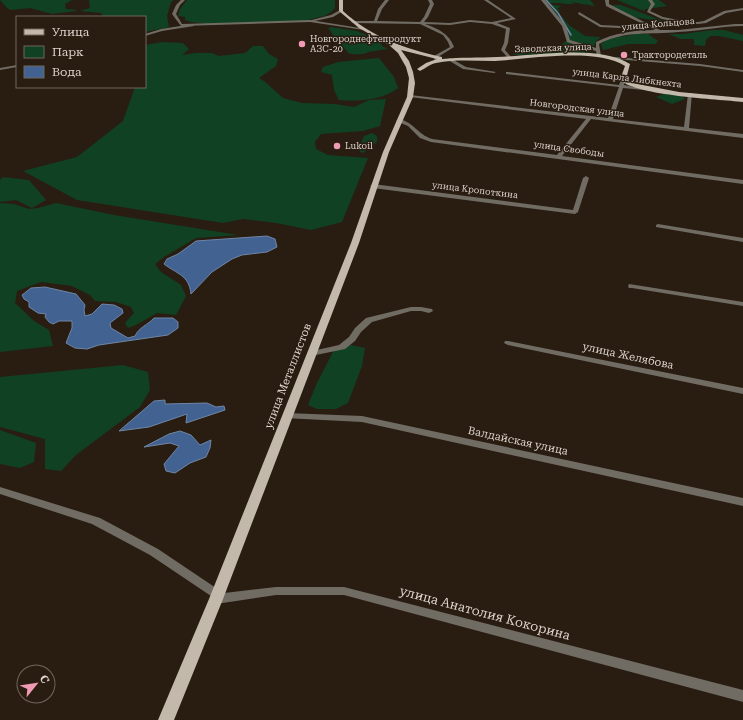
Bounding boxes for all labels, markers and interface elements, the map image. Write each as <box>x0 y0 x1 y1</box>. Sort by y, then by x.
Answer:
legend <box>16 16 146 88</box>
street label: улица Кольцова <box>621 16 695 32</box>
text: Улица <box>52 25 90 39</box>
place label: Новгороднефтепродукт АЗС-20 <box>310 34 421 54</box>
marker: Новгороднефтепродукт АЗС-20 <box>297 39 307 49</box>
street label: Заводская улица <box>514 42 592 54</box>
text: Парк <box>52 45 84 59</box>
marker: Трактородеталь <box>619 50 629 60</box>
place label: Трактородеталь <box>632 50 707 60</box>
text: Вода <box>52 65 82 79</box>
street label: улица Карла Либкнехта <box>572 66 682 90</box>
street label: Новгородская улица <box>529 97 625 119</box>
street label: улица Свободы <box>533 139 605 159</box>
marker: Lukoil <box>332 141 342 151</box>
place label: Lukoil <box>345 141 373 151</box>
street label: улица Кропоткина <box>432 180 519 200</box>
street label: улица Металлистов <box>262 321 314 431</box>
street label: улица Желябова <box>581 340 675 372</box>
street label: Валдайская улица <box>467 424 569 458</box>
street label: улица Анатолия Кокорина <box>398 583 572 643</box>
north arrow <box>16 664 56 704</box>
text: С <box>37 673 52 686</box>

